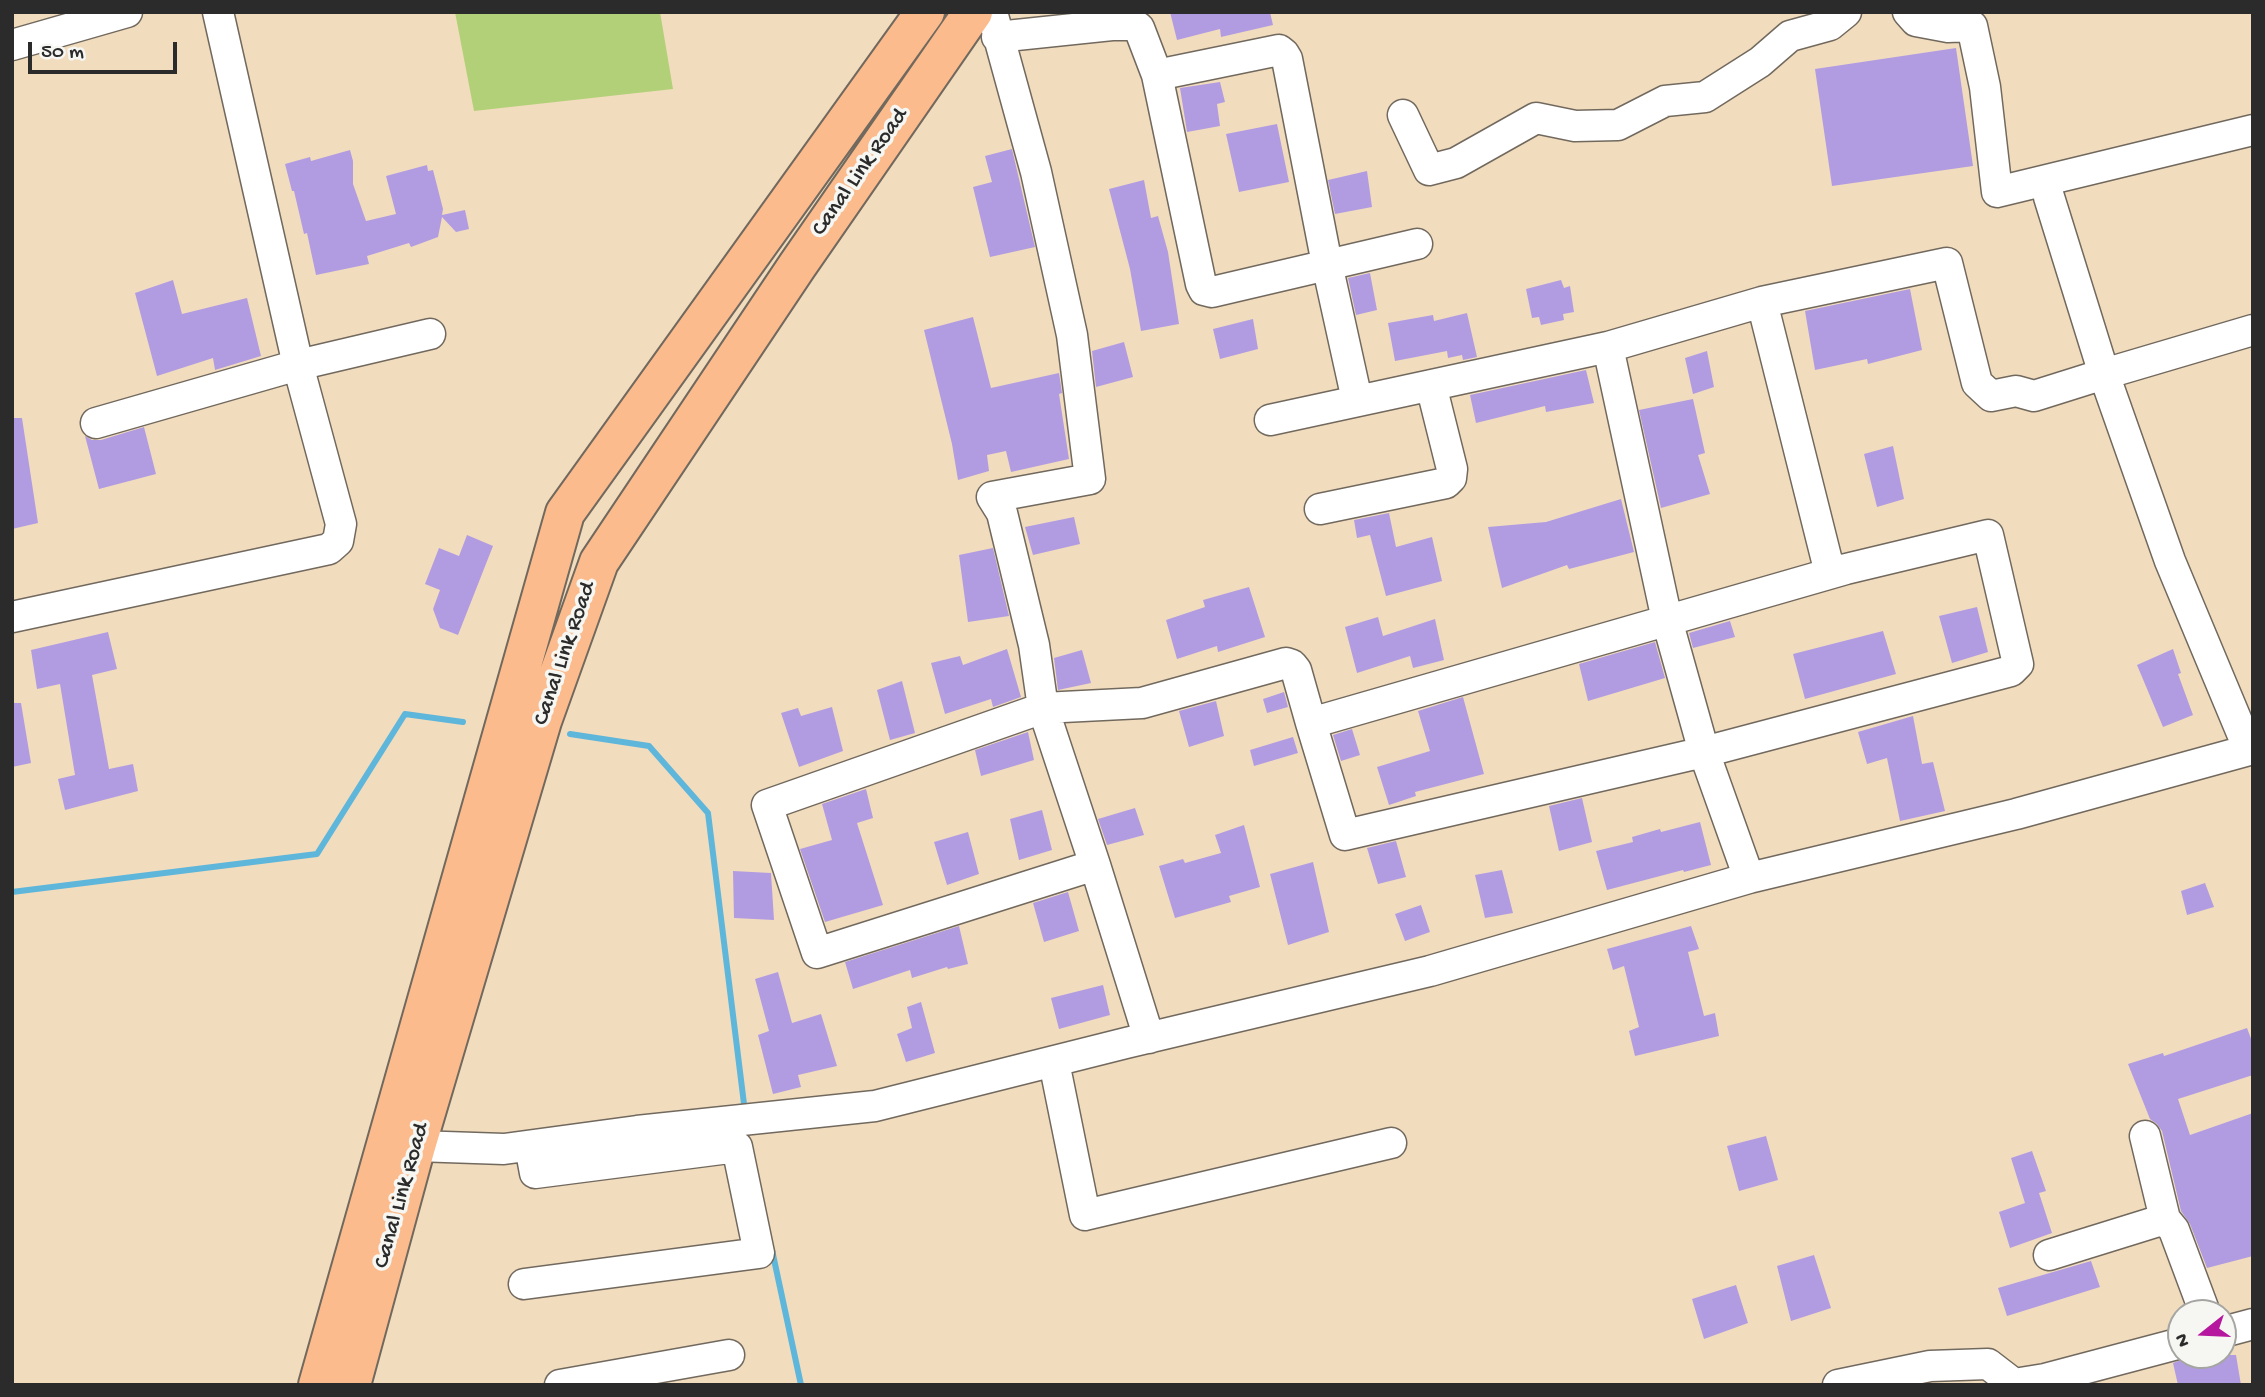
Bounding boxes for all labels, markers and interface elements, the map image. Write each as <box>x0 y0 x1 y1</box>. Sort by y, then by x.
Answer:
scale bar <box>32 28 180 72</box>
text: 50 m <box>41 41 84 66</box>
street label: Canal Link Road <box>807 104 915 242</box>
street label: Canal Link Road <box>529 579 603 729</box>
street label: Canal Link Road <box>369 1120 437 1272</box>
north arrow <box>2167 1299 2237 1369</box>
text: N <box>2171 1331 2196 1349</box>

